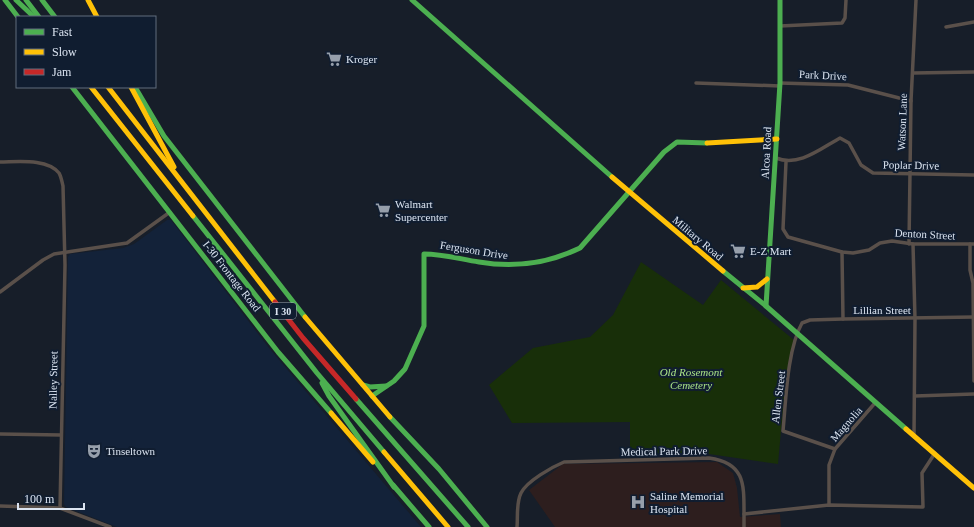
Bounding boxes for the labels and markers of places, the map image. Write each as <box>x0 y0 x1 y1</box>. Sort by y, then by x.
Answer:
supermarket icon: Kroger <box>325 50 343 68</box>
place label: Kroger <box>346 53 377 65</box>
place label: Walmart Supercenter <box>395 198 448 223</box>
supermarket icon: Walmart Supercenter <box>374 201 392 219</box>
supermarket icon: E-Z Mart <box>729 242 747 260</box>
place label: E-Z Mart <box>750 245 791 257</box>
theatre icon: Tinseltown <box>85 442 103 460</box>
place label: Tinseltown <box>106 445 156 457</box>
place label: Saline Memorial Hospital <box>650 490 724 515</box>
hospital icon: Saline Memorial Hospital <box>629 493 647 511</box>

